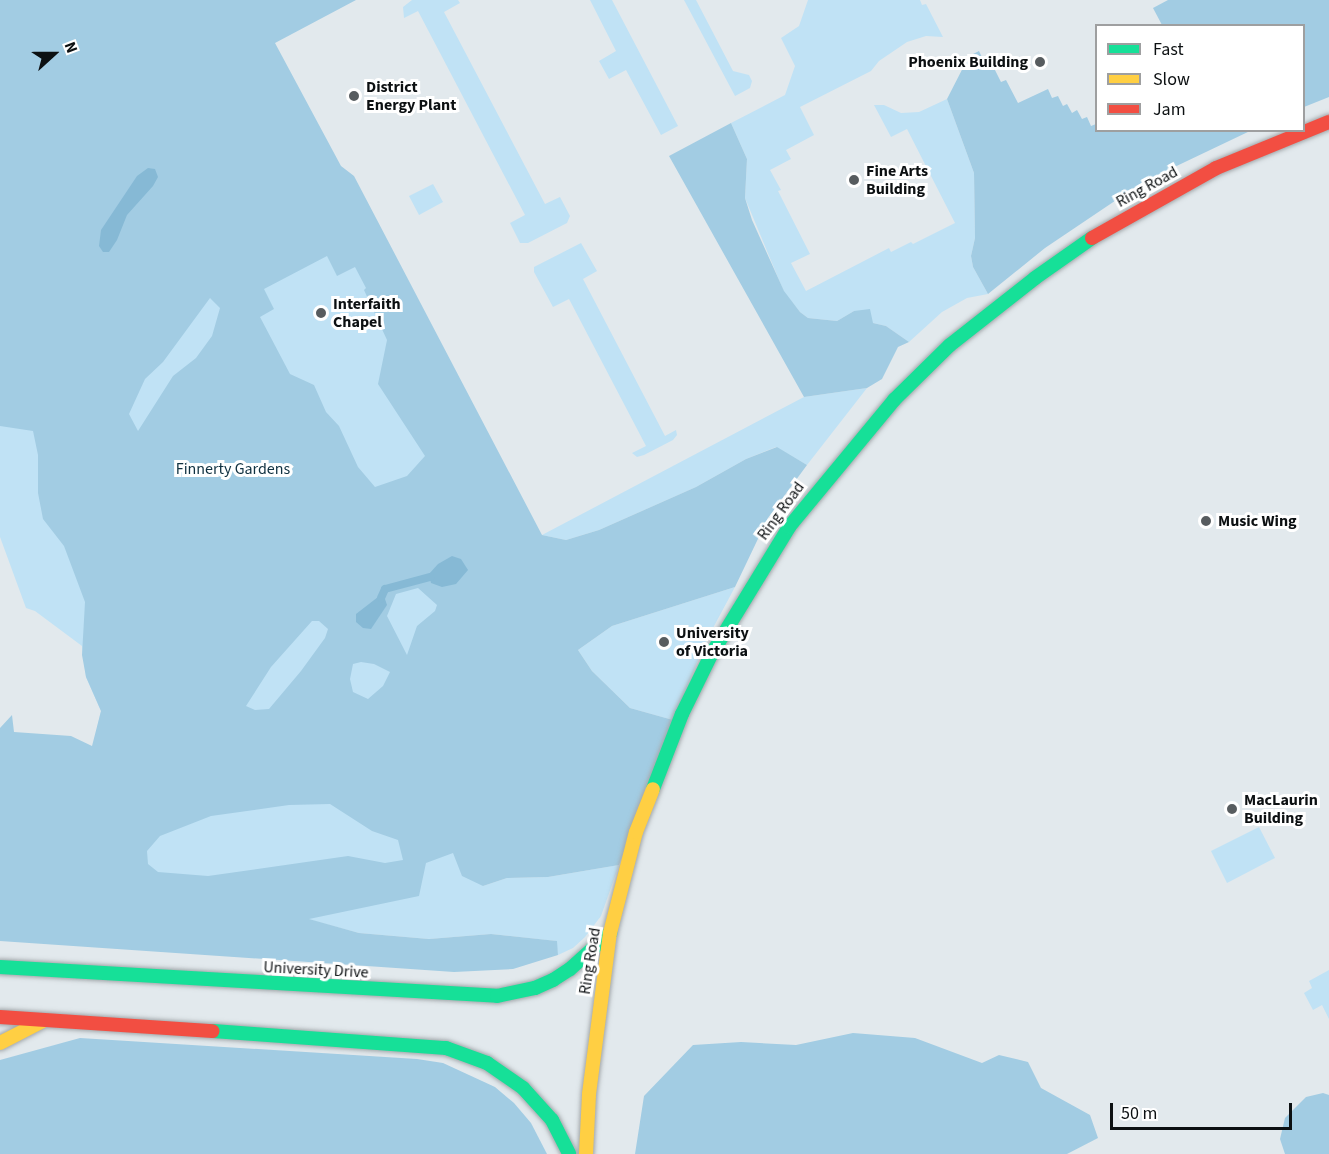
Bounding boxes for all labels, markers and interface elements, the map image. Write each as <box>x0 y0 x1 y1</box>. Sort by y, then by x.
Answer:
north arrow <box>24 24 84 84</box>
legend <box>1095 24 1305 132</box>
text: Fast <box>1153 37 1184 62</box>
text: N <box>59 39 83 56</box>
place label: Phoenix Building <box>908 52 1028 72</box>
marker: Phoenix Building <box>1033 55 1047 69</box>
text: Slow <box>1153 67 1190 92</box>
place label: District Energy Plant <box>366 77 456 115</box>
marker: District Energy Plant <box>347 89 361 103</box>
text: Jam <box>1153 97 1186 122</box>
place label: Fine Arts Building <box>866 161 928 199</box>
street label: Ring Road <box>1113 162 1181 212</box>
marker: Fine Arts Building <box>847 173 861 187</box>
place label: Interfaith Chapel <box>333 294 401 332</box>
marker: Interfaith Chapel <box>314 306 328 320</box>
park label: Finnerty Gardens <box>176 459 290 479</box>
street label: Ring Road <box>753 478 809 544</box>
place label: Music Wing <box>1218 511 1297 531</box>
marker: Music Wing <box>1199 514 1213 528</box>
place label: University of Victoria <box>676 623 749 661</box>
marker: University of Victoria <box>657 635 671 649</box>
place label: MacLaurin Building <box>1244 790 1318 828</box>
marker: MacLaurin Building <box>1225 802 1239 816</box>
street label: Ring Road <box>575 926 605 996</box>
street label: University Drive <box>263 958 369 982</box>
scale bar <box>1113 1091 1294 1129</box>
text: 50 m <box>1121 1101 1157 1126</box>

